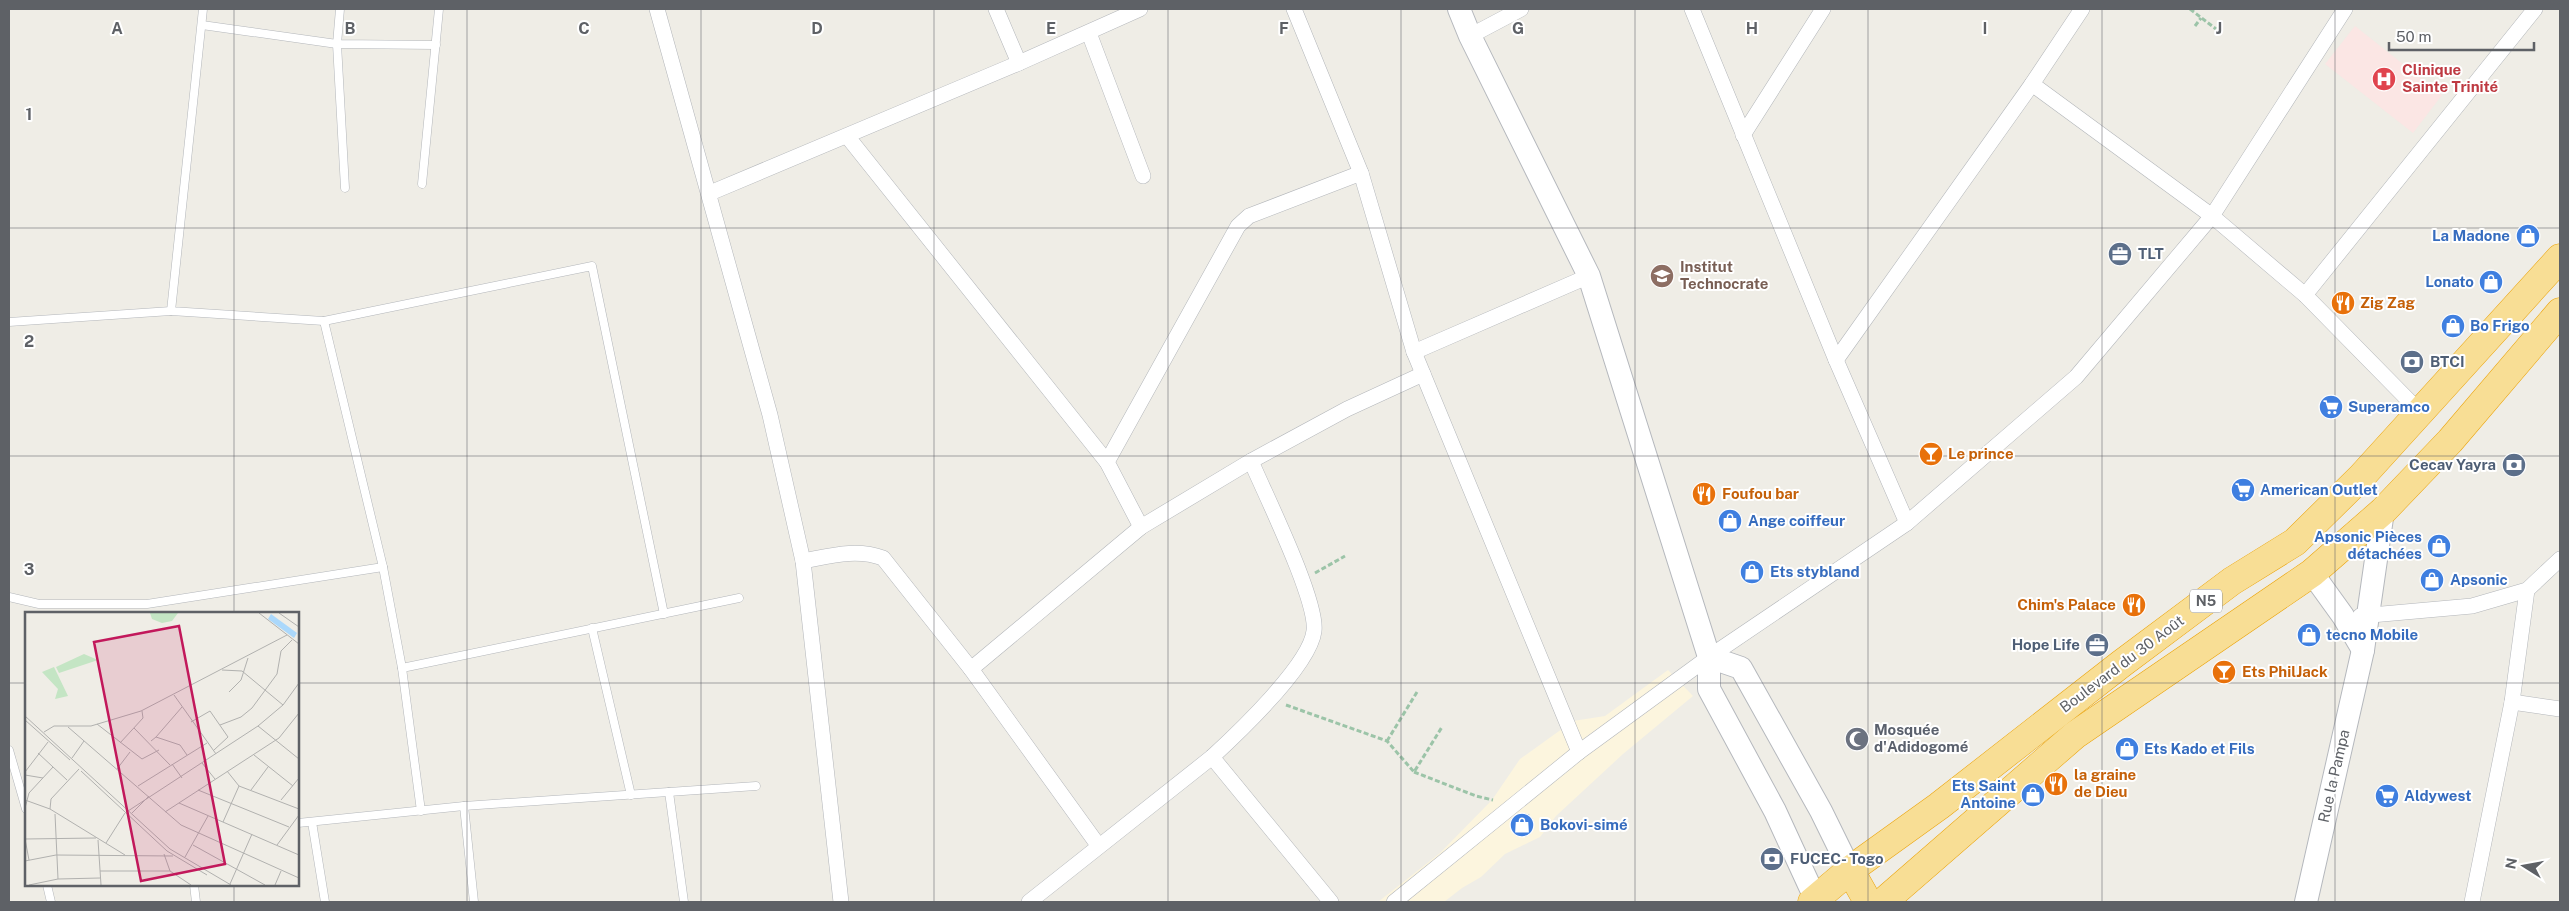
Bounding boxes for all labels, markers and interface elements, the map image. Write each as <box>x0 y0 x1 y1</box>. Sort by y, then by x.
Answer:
text: A <box>111 19 123 38</box>
text: B <box>345 19 356 38</box>
text: C <box>578 19 590 38</box>
text: D <box>811 19 823 38</box>
text: E <box>1046 19 1056 38</box>
text: F <box>1279 19 1289 38</box>
text: G <box>1512 19 1524 38</box>
text: H <box>1746 19 1758 38</box>
text: I <box>1983 19 1987 38</box>
text: J <box>2216 19 2222 38</box>
scale bar <box>2389 20 2534 52</box>
text: 50 m <box>2396 28 2431 45</box>
place label: Clinique Sainte Trinité <box>2402 61 2498 95</box>
hospital icon: Clinique Sainte Trinité <box>2371 66 2397 92</box>
text: 1 <box>26 105 32 124</box>
shop icon: La Madone <box>2515 223 2541 249</box>
place label: La Madone <box>2432 227 2510 244</box>
office icon: TLT <box>2107 241 2133 267</box>
place label: TLT <box>2138 245 2164 262</box>
place label: Institut Technocrate <box>1680 258 1768 292</box>
school or university icon: Institut Technocrate <box>1649 263 1675 289</box>
shop icon: Lonato <box>2478 269 2504 295</box>
place label: Lonato <box>2425 273 2474 290</box>
restaurant icon: Zig Zag <box>2330 290 2356 316</box>
place label: Zig Zag <box>2360 294 2415 311</box>
shop icon: Bo Frigo <box>2440 313 2466 339</box>
place label: Bo Frigo <box>2470 317 2530 334</box>
text: 2 <box>24 332 34 351</box>
bank icon: BTCI <box>2399 349 2425 375</box>
place label: BTCI <box>2430 353 2465 370</box>
supermarket icon: Superamco <box>2318 394 2344 420</box>
place label: Superamco <box>2348 398 2430 415</box>
bar icon: Le prince <box>1918 441 1944 467</box>
place label: Le prince <box>1948 445 2014 462</box>
bank icon: Cecav Yayra <box>2501 452 2527 478</box>
place label: Cecav Yayra <box>2409 456 2496 473</box>
supermarket icon: American Outlet <box>2230 477 2256 503</box>
restaurant icon: Foufou bar <box>1691 481 1717 507</box>
place label: American Outlet <box>2260 481 2378 498</box>
place label: Foufou bar <box>1722 485 1799 502</box>
shop icon: Ange coiffeur <box>1717 508 1743 534</box>
place label: Ange coiffeur <box>1748 512 1845 529</box>
place label: Apsonic Pièces détachées <box>2314 528 2422 562</box>
shop icon: Apsonic Pièces détachées <box>2426 533 2452 559</box>
shop icon: Ets stybland <box>1739 559 1765 585</box>
text: 3 <box>24 560 34 579</box>
place label: Ets stybland <box>1770 563 1860 580</box>
shop icon: Apsonic <box>2419 567 2445 593</box>
place label: Apsonic <box>2450 571 2508 588</box>
road number: N5 <box>2190 590 2222 612</box>
restaurant icon: Chim's Palace <box>2121 592 2147 618</box>
place label: Chim's Palace <box>2017 596 2116 613</box>
street label: Boulevard du 30 Août <box>2056 611 2187 716</box>
inset map <box>25 612 299 886</box>
shop icon: tecno Mobile <box>2296 622 2322 648</box>
place label: tecno Mobile <box>2326 626 2418 643</box>
office icon: Hope Life <box>2084 632 2110 658</box>
place label: Hope Life <box>2012 636 2080 653</box>
bar icon: Ets PhilJack <box>2211 659 2237 685</box>
place label: Ets PhilJack <box>2242 663 2328 680</box>
place label: Mosquée d'Adidogomé <box>1874 721 1968 755</box>
mosque icon: Mosquée d'Adidogomé <box>1844 726 1870 752</box>
street label: Rue la Pampa <box>2315 728 2352 824</box>
shop icon: Ets Kado et Fils <box>2114 736 2140 762</box>
place label: Ets Kado et Fils <box>2144 740 2255 757</box>
place label: la graine de Dieu <box>2074 766 2136 800</box>
restaurant icon: la graine de Dieu <box>2043 771 2069 797</box>
place label: Ets Saint Antoine <box>1952 777 2016 811</box>
shop icon: Ets Saint Antoine <box>2020 782 2046 808</box>
supermarket icon: Aldywest <box>2374 783 2400 809</box>
place label: Aldywest <box>2404 787 2472 804</box>
shop icon: Bokovi-simé <box>1509 812 1535 838</box>
place label: Bokovi-simé <box>1540 816 1628 833</box>
north arrow <box>2499 841 2549 891</box>
bank icon: FUCEC- Togo <box>1759 846 1785 872</box>
place label: FUCEC- Togo <box>1790 850 1884 867</box>
text: N <box>2502 857 2520 870</box>

